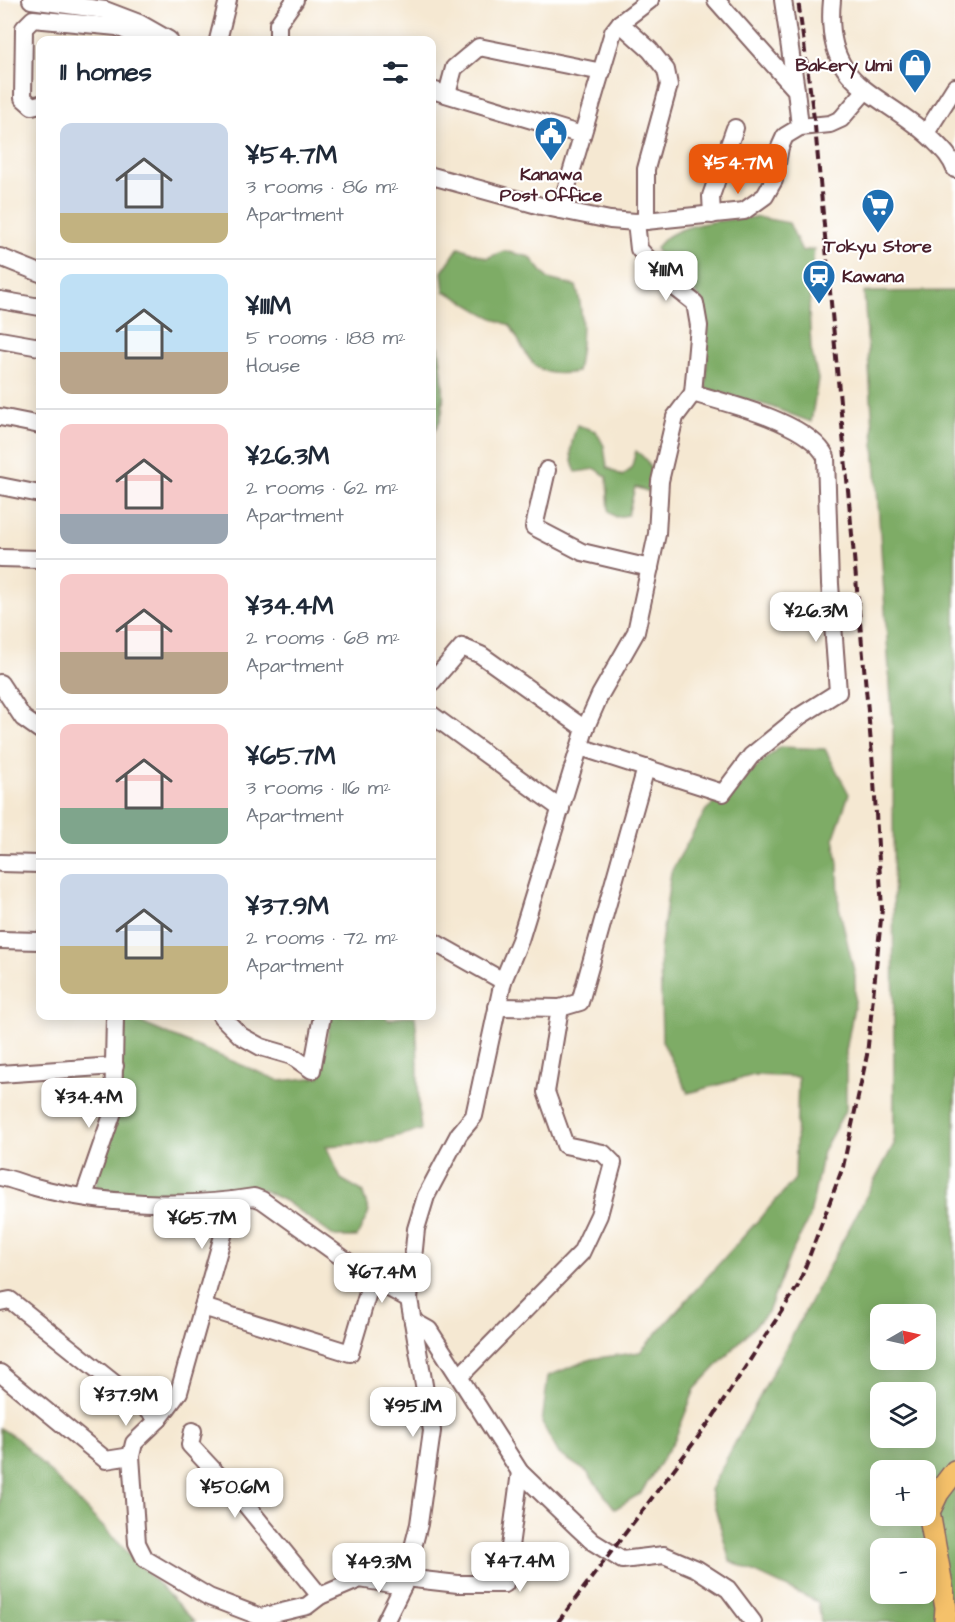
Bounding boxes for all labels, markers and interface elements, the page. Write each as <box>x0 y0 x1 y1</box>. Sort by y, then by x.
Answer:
shop icon: Bakery Umi <box>897 47 933 94</box>
place label: Bakery Umi <box>795 53 892 79</box>
text: 11 homes <box>60 54 152 90</box>
icon: filters <box>379 56 412 89</box>
public building icon: Kanawa Post Office <box>533 115 569 162</box>
text: ¥54.7M <box>246 137 337 173</box>
pin: ¥54.7M <box>689 144 787 195</box>
icon: home <box>108 147 180 219</box>
text: ¥54.7M <box>703 149 773 177</box>
place label: Kanawa Post Office <box>500 162 602 208</box>
text: 3 rooms · 86 m² <box>246 173 399 201</box>
supermarket icon: Tokyu Store <box>860 187 896 234</box>
text: Apartment <box>246 201 344 229</box>
place label: Tokyu Store <box>823 234 932 260</box>
pin: ¥111M <box>624 251 708 302</box>
text: ¥111M <box>649 256 683 284</box>
station icon: Kawana <box>801 258 837 305</box>
place label: Kawana <box>842 264 905 289</box>
text: ¥111M <box>246 288 291 324</box>
icon: home <box>108 298 180 370</box>
text: 5 rooms · 188 m² <box>246 324 406 352</box>
text: House <box>246 352 300 380</box>
text: ¥26.3M <box>246 438 329 474</box>
icon: home <box>108 448 180 520</box>
text: 2 rooms · 62 m² <box>246 474 398 502</box>
text: Apartment <box>246 502 344 530</box>
text: ¥34.4M <box>246 588 334 624</box>
pin: ¥26.3M <box>767 592 865 643</box>
text: ¥26.3M <box>784 597 848 625</box>
icon: home <box>108 598 180 670</box>
text: 2 rooms · 68 m² <box>246 624 400 652</box>
text: Apartment <box>246 652 344 680</box>
text: ¥65.7M <box>246 738 336 774</box>
icon: home <box>108 748 180 820</box>
text: 3 rooms · 116 m² <box>246 774 391 802</box>
text: Apartment <box>246 802 344 830</box>
text: ¥37.9M <box>246 888 329 924</box>
icon: home <box>108 898 180 970</box>
text: 2 rooms · 72 m² <box>246 924 398 952</box>
text: Apartment <box>246 952 344 980</box>
pin: ¥34.4M <box>40 1078 138 1129</box>
text: ¥34.4M <box>55 1083 123 1111</box>
pin: ¥65.7M <box>153 1199 251 1250</box>
text: ¥65.7M <box>167 1204 237 1232</box>
pin: ¥67.4M <box>333 1253 431 1304</box>
text: ¥67.4M <box>348 1258 416 1286</box>
north arrow <box>870 1304 936 1370</box>
map controls <box>870 1304 936 1604</box>
pin: ¥37.9M <box>77 1376 175 1427</box>
text: ¥37.9M <box>94 1381 158 1409</box>
button: layers <box>870 1382 936 1448</box>
pin: ¥95.1M <box>364 1387 462 1438</box>
text: ¥95.1M <box>384 1392 442 1420</box>
button: + <box>870 1460 936 1526</box>
pin: ¥50.6M <box>186 1468 284 1519</box>
text: ¥50.6M <box>200 1473 270 1501</box>
button: − <box>870 1538 936 1604</box>
pin: ¥47.4M <box>471 1542 569 1593</box>
pin: ¥49.3M <box>330 1543 428 1594</box>
text: ¥47.4M <box>485 1547 555 1575</box>
text: ¥49.3M <box>346 1548 412 1576</box>

